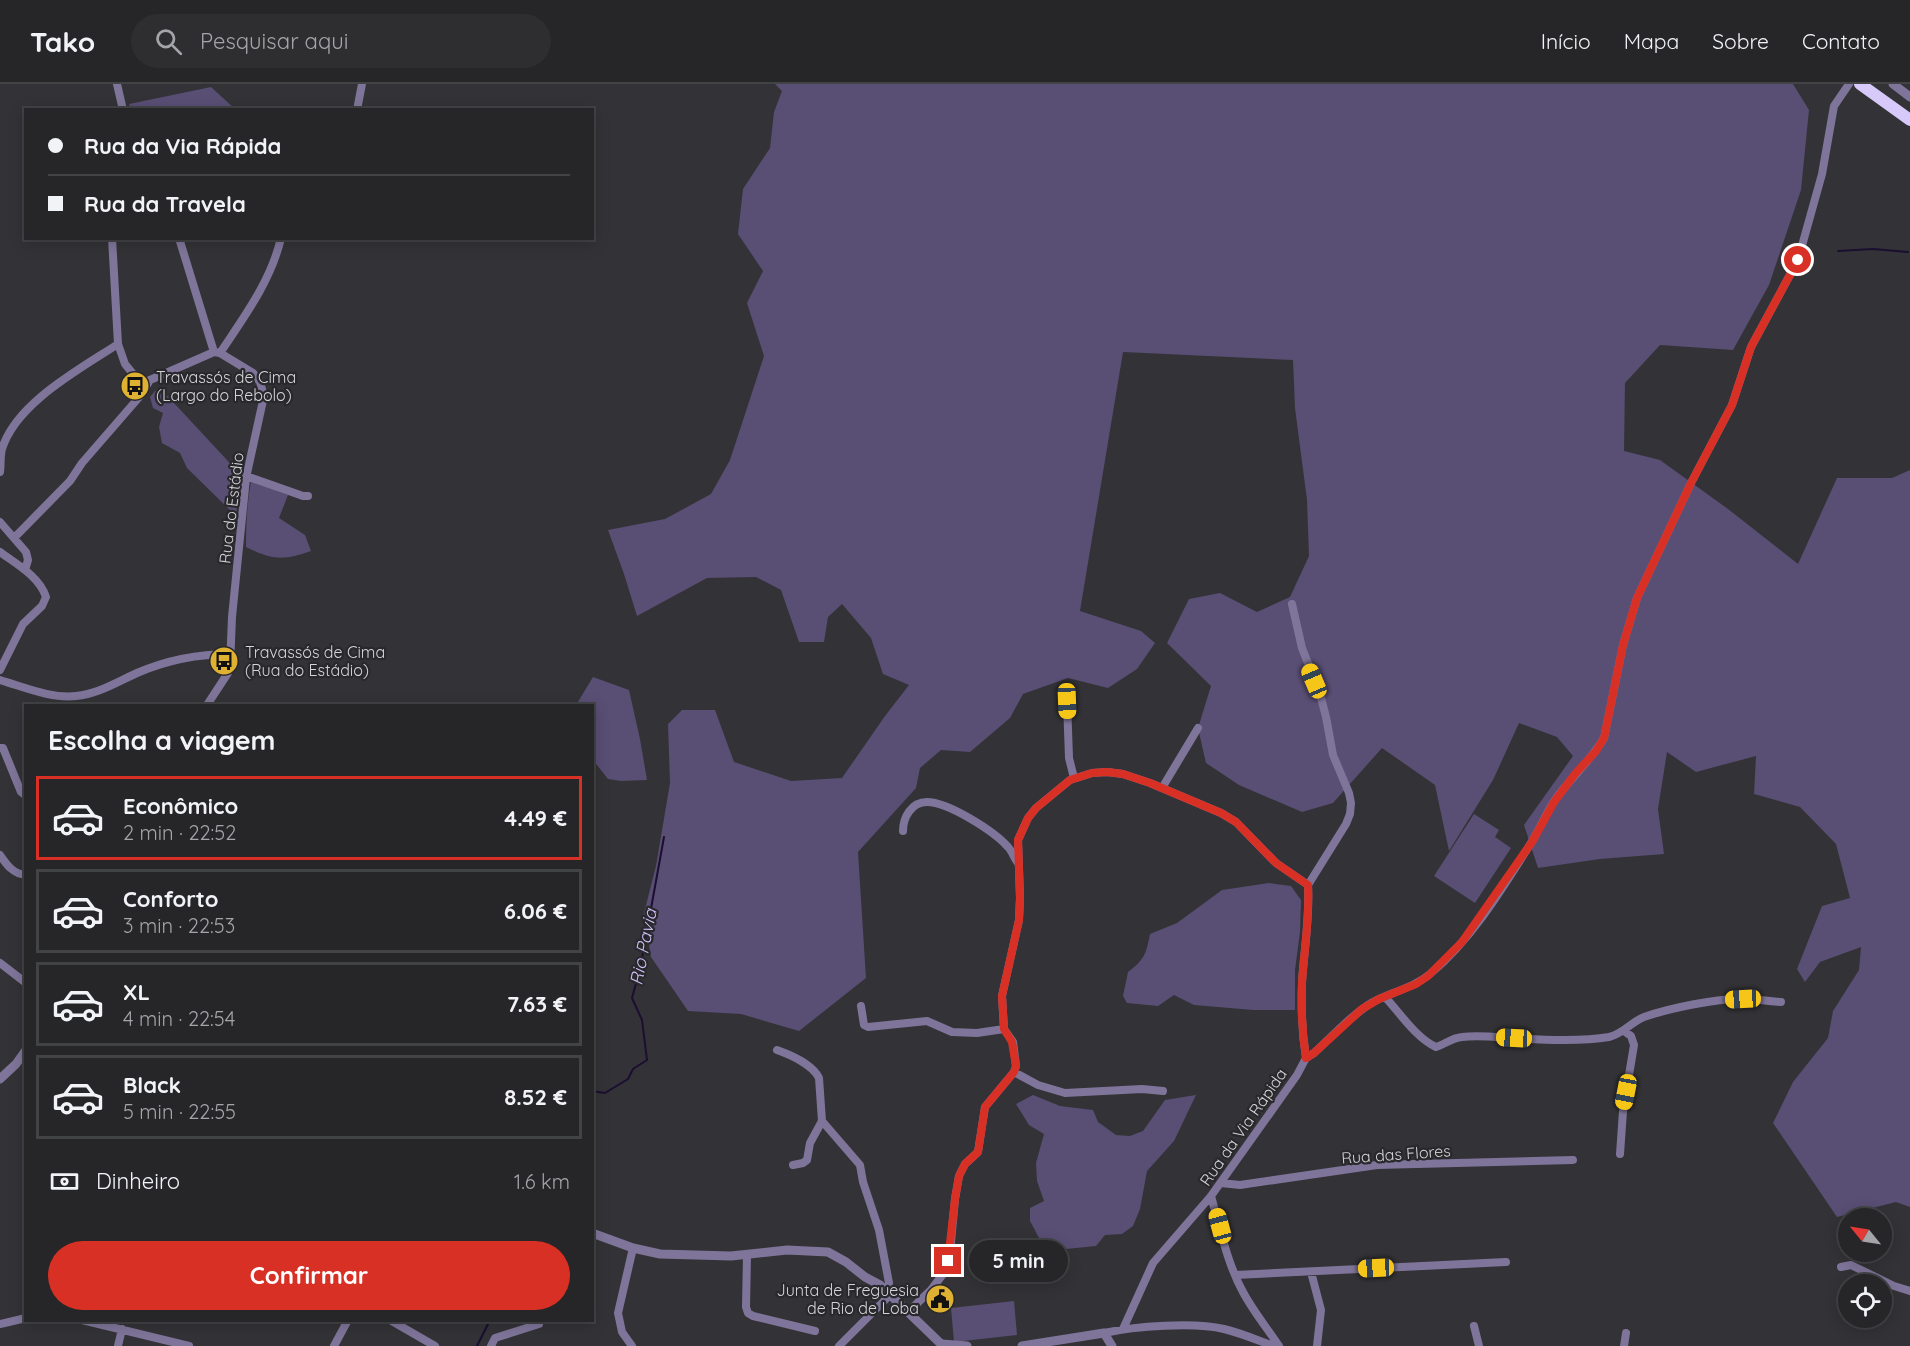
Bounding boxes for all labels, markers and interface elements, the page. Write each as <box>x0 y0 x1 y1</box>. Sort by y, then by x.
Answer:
search box <box>131 14 551 68</box>
text: Tako <box>30 24 95 59</box>
icon: search <box>152 25 185 58</box>
text: Pesquisar aqui <box>200 27 349 55</box>
text: Início <box>1541 28 1591 54</box>
text: Mapa <box>1624 28 1679 54</box>
text: Sobre <box>1712 28 1769 54</box>
text: Contato <box>1802 28 1880 54</box>
text: Rua da Via Rápida <box>84 132 281 160</box>
text: Rua da Travela <box>84 190 246 218</box>
route start <box>1784 246 1811 273</box>
place label: Travassós de Cima (Largo do Rebolo) <box>156 367 296 405</box>
bus stop icon: Travassós de Cima (Largo do Rebolo) <box>119 370 151 402</box>
street label: Rua do Estádio <box>214 451 248 565</box>
place label: Travassós de Cima (Rua do Estádio) <box>245 642 385 680</box>
bus stop icon: Travassós de Cima (Rua do Estádio) <box>208 645 240 677</box>
car <box>1299 661 1329 701</box>
car <box>1057 683 1077 719</box>
text: Escolha a viagem <box>48 723 276 757</box>
icon: car <box>51 791 105 845</box>
text: Econômico <box>123 792 238 820</box>
text: 4.49 € <box>504 804 567 832</box>
text: 2 min · 22:52 <box>123 820 236 845</box>
icon: car <box>51 884 105 938</box>
text: Conforto <box>123 885 218 913</box>
text: 6.06 € <box>504 897 567 925</box>
water label: Rio Pavia <box>624 906 662 987</box>
text: 3 min · 22:53 <box>123 913 235 938</box>
icon: car <box>51 977 105 1031</box>
text: XL <box>123 978 150 1006</box>
car <box>1725 989 1761 1009</box>
text: 7.63 € <box>507 990 567 1018</box>
text: 4 min · 22:54 <box>123 1006 235 1031</box>
car <box>1496 1028 1532 1048</box>
street label: Rua da Via Rápida <box>1195 1064 1291 1190</box>
icon: car <box>51 1070 105 1124</box>
text: Black <box>123 1071 181 1099</box>
car <box>1614 1073 1638 1111</box>
text: 8.52 € <box>504 1083 567 1111</box>
text: 5 min · 22:55 <box>123 1099 236 1124</box>
street label: Rua das Flores <box>1341 1140 1451 1168</box>
icon: cash <box>48 1165 81 1198</box>
text: Dinheiro <box>96 1167 180 1195</box>
text: 1.6 km <box>514 1169 570 1194</box>
car <box>1207 1206 1233 1246</box>
north arrow <box>1838 1208 1892 1262</box>
map controls <box>1838 1208 1892 1328</box>
callout: 5 min <box>969 1240 1068 1282</box>
button: Confirmar <box>48 1241 570 1310</box>
route end <box>934 1247 961 1274</box>
text: 5 min <box>992 1248 1045 1273</box>
car <box>1358 1258 1394 1278</box>
button: locate <box>1838 1274 1892 1328</box>
place label: Junta de Freguesia de Rio de Loba <box>777 1280 919 1318</box>
public building icon: Junta de Freguesia de Rio de Loba <box>924 1283 956 1315</box>

